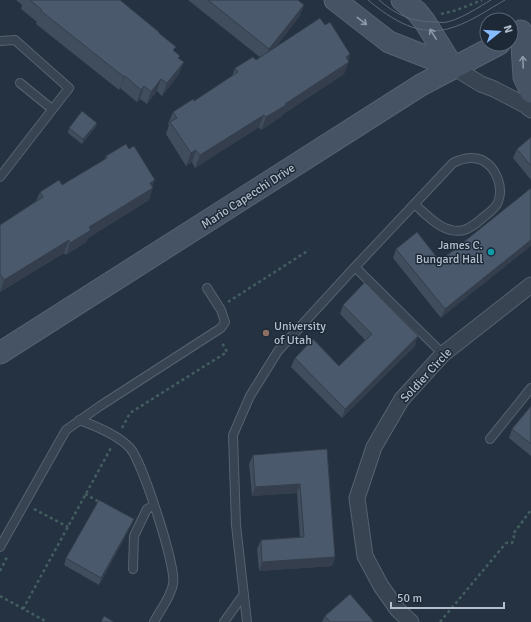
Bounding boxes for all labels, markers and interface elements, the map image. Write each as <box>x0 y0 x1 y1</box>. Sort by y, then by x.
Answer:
north arrow <box>479 12 519 52</box>
one-way arrow <box>356 16 367 25</box>
text: N <box>501 24 515 35</box>
one-way arrow <box>428 28 436 40</box>
one-way arrow <box>519 56 527 69</box>
street label: Mario Capecchi Drive <box>199 161 298 232</box>
place label: James C. Bungard Hall <box>416 238 483 267</box>
marker: James C. Bungard Hall <box>486 247 496 257</box>
place label: University of Utah <box>274 319 326 348</box>
marker: University of Utah <box>261 328 271 338</box>
street label: Soldier Circle <box>397 345 455 406</box>
scale bar <box>391 584 504 610</box>
text: 50 m <box>397 591 422 606</box>

